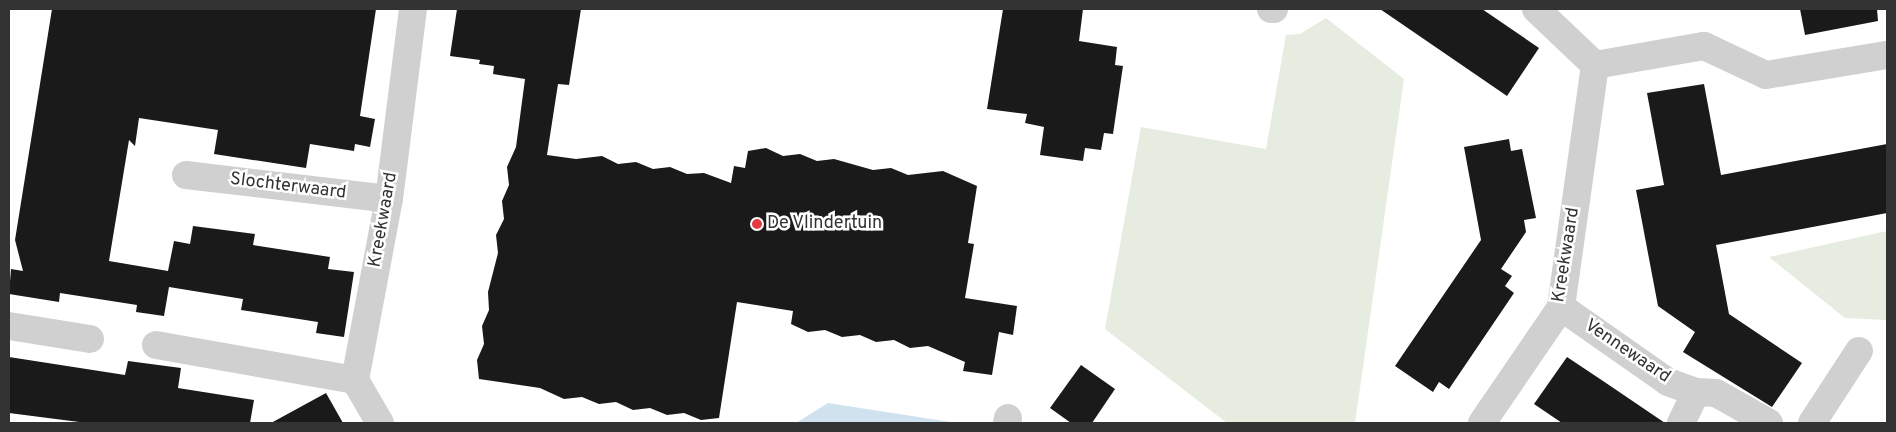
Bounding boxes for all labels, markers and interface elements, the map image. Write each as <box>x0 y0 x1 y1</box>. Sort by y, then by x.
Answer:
street label: Slochterwaard <box>229 169 347 205</box>
street label: Kreekwaard <box>365 171 403 269</box>
street label: Kreekwaard <box>1549 206 1585 304</box>
place label: De Vlindertuin <box>767 213 883 235</box>
marker: De Vlindertuin <box>751 218 763 230</box>
street label: Vennewaard <box>1580 315 1674 389</box>

